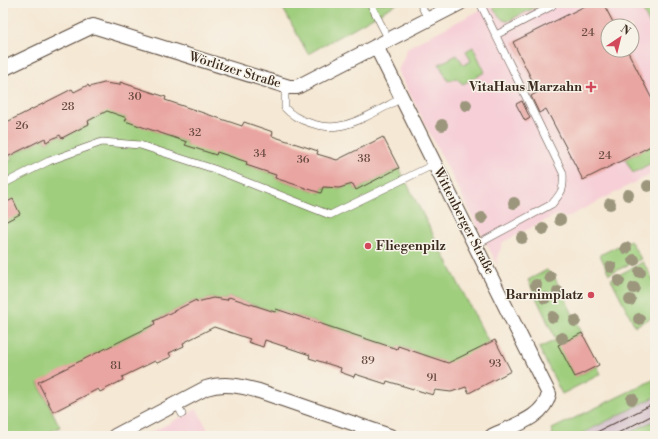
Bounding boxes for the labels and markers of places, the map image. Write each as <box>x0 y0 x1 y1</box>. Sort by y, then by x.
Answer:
place label: VitaHaus Marzahn <box>468 79 582 95</box>
marker: VitaHaus Marzahn <box>585 81 597 93</box>
place label: Fliegenpilz <box>376 238 446 254</box>
marker: Fliegenpilz <box>363 241 373 251</box>
place label: Barnimplatz <box>505 287 583 303</box>
marker: Barnimplatz <box>586 290 596 300</box>

